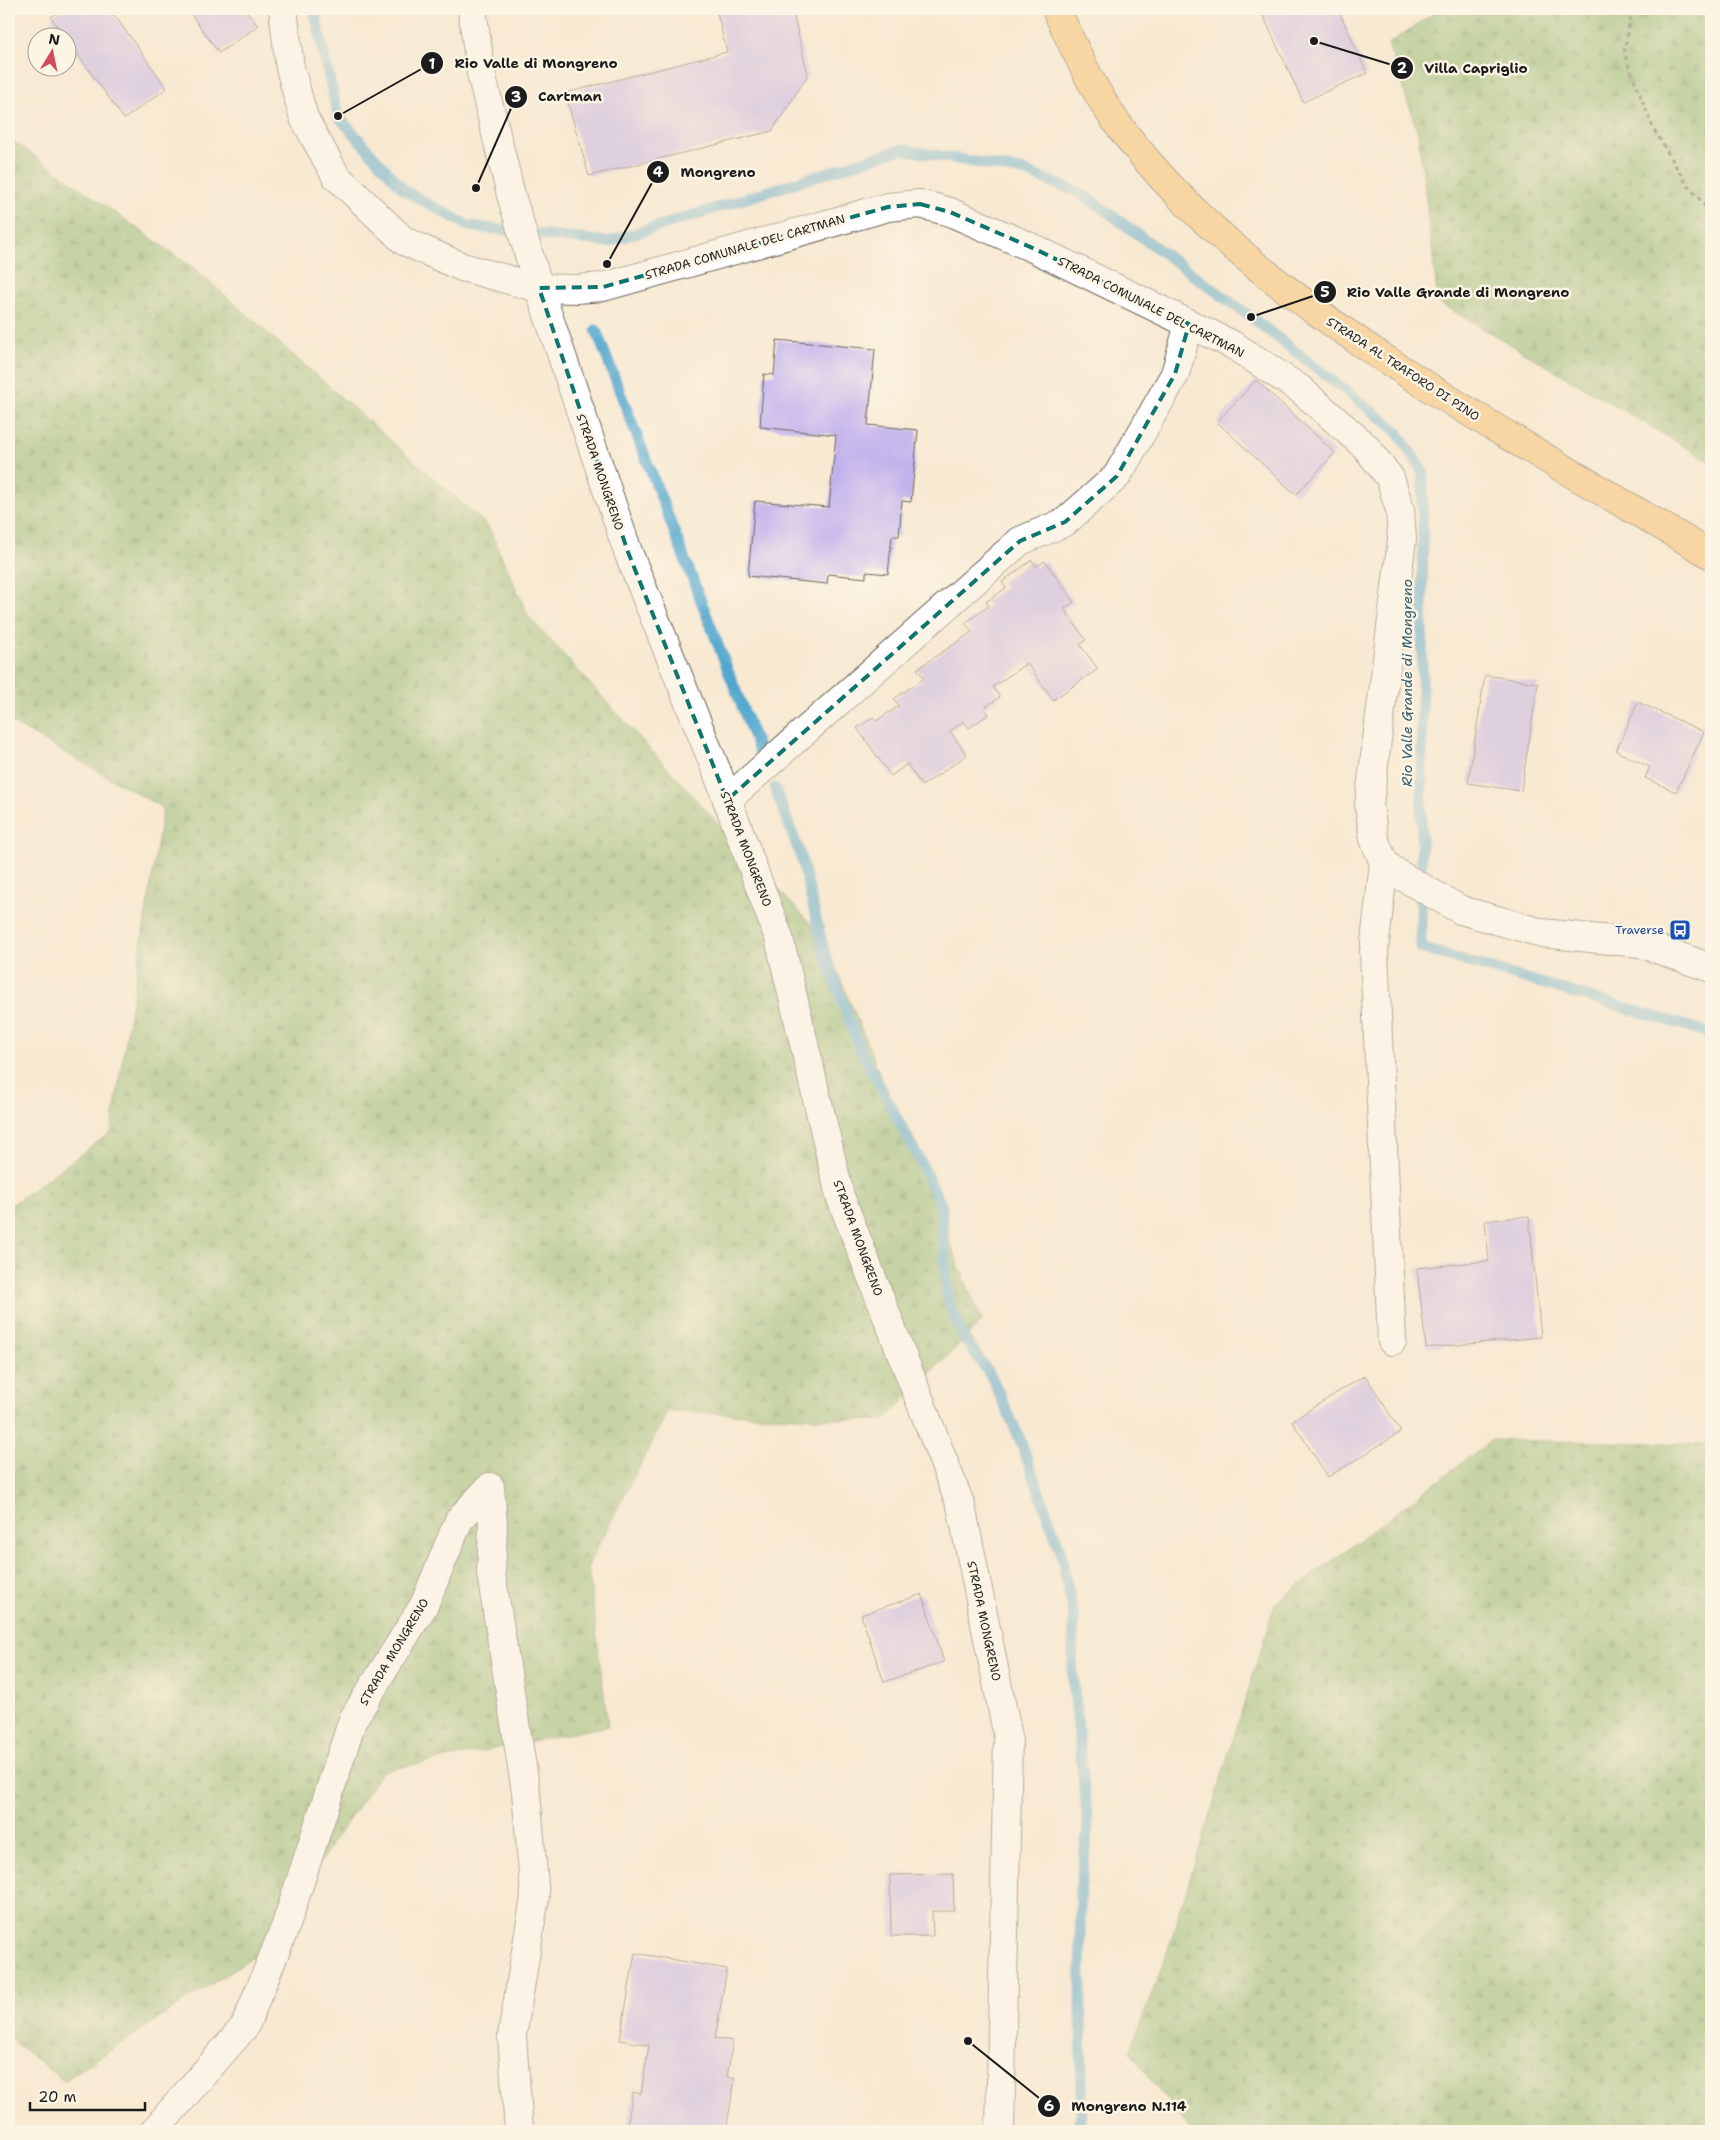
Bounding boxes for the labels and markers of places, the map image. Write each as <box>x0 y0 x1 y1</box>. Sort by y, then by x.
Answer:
callout: Rio Valle di Mongreno <box>420 49 628 78</box>
callout: Villa Capriglio <box>1390 54 1538 83</box>
callout: Cartman <box>503 82 612 111</box>
callout: Mongreno <box>645 158 766 187</box>
callout: Rio Valle Grande di Mongreno <box>1312 277 1580 306</box>
bus stop icon: Traverse <box>1668 918 1692 942</box>
place label: Traverse <box>1615 922 1664 938</box>
callout: Mongreno N.114 <box>1036 2091 1196 2120</box>

